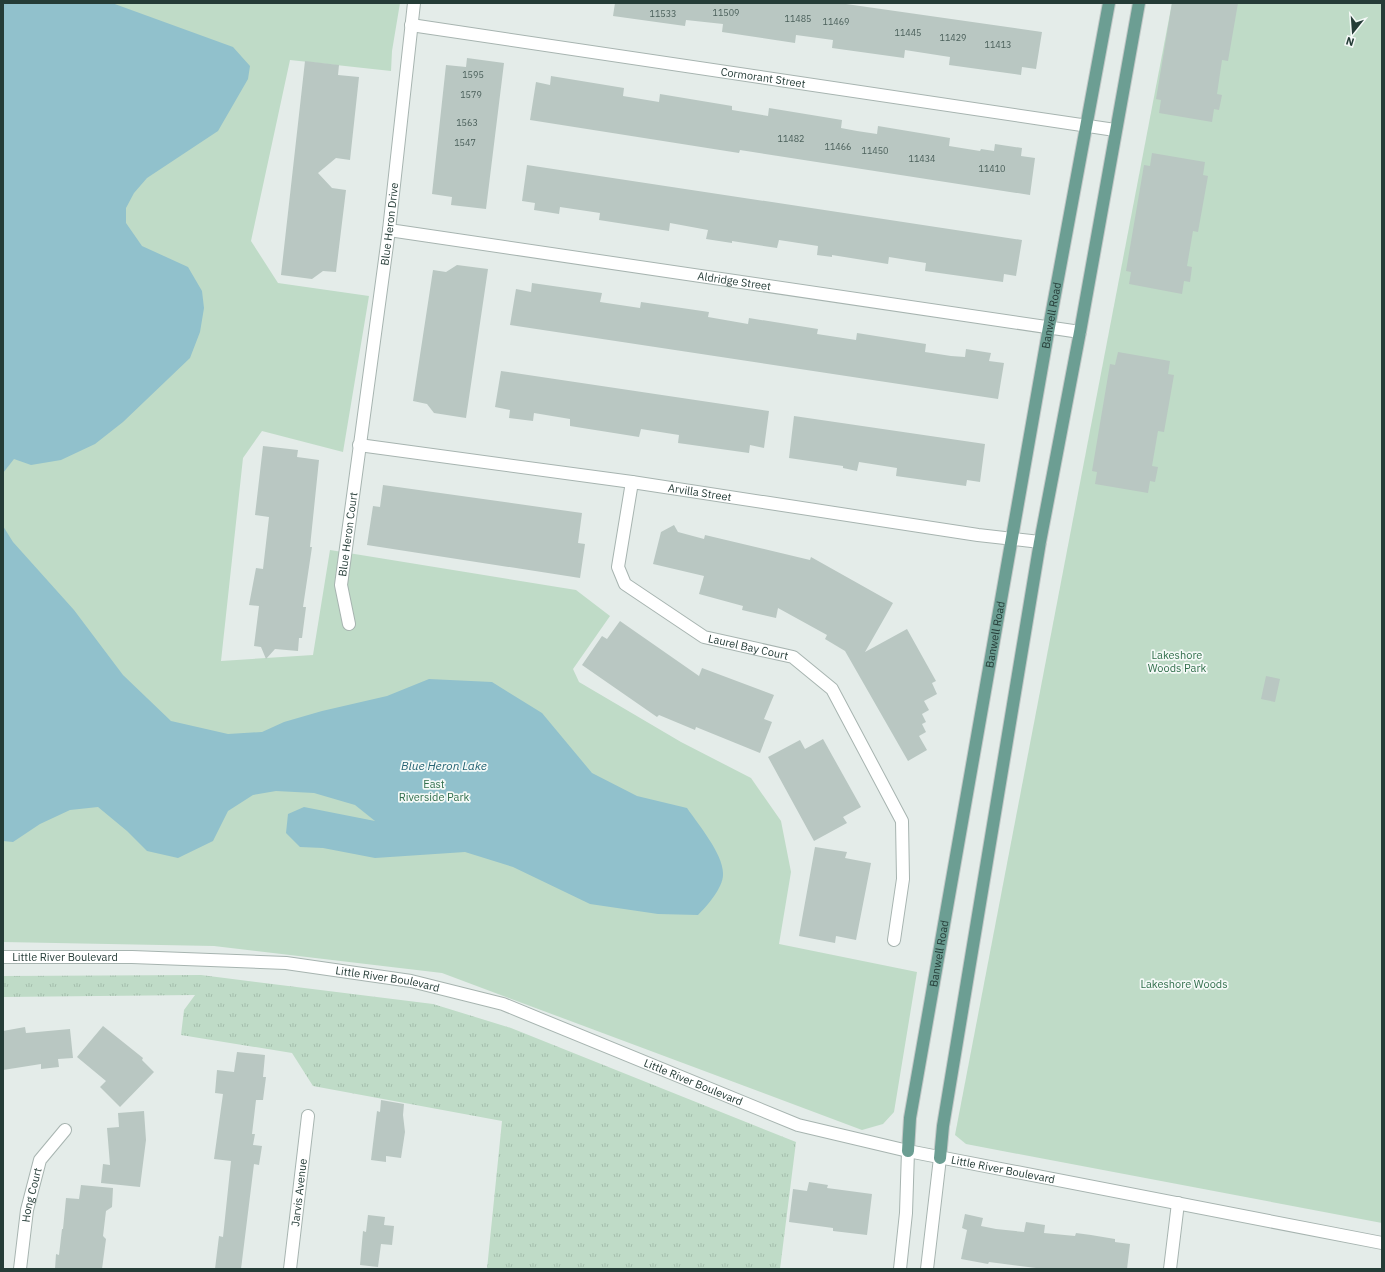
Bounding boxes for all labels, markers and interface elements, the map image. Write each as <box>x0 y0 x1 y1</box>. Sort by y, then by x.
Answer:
house number: 11509 <box>712 7 740 18</box>
house number: 11533 <box>649 8 677 19</box>
north arrow <box>1333 12 1373 52</box>
house number: 11485 <box>784 13 812 24</box>
house number: 11469 <box>822 16 850 27</box>
house number: 11445 <box>894 27 922 38</box>
house number: 11429 <box>939 32 967 43</box>
text: N <box>1344 34 1356 49</box>
house number: 11413 <box>984 39 1012 50</box>
street label: Cormorant Street <box>720 64 807 91</box>
house number: 1595 <box>462 69 484 80</box>
house number: 1579 <box>460 89 482 100</box>
house number: 1563 <box>456 117 478 128</box>
house number: 11482 <box>777 133 805 144</box>
house number: 1547 <box>454 137 476 148</box>
house number: 11466 <box>824 141 852 152</box>
house number: 11450 <box>861 145 889 156</box>
house number: 11434 <box>908 153 936 164</box>
house number: 11410 <box>978 163 1006 174</box>
street label: Blue Heron Drive <box>377 182 401 266</box>
street label: Aldridge Street <box>696 269 772 293</box>
street label: Banwell Road <box>1038 281 1064 350</box>
street label: Arvilla Street <box>667 481 733 504</box>
street label: Blue Heron Court <box>335 491 361 577</box>
street label: Banwell Road <box>982 600 1008 669</box>
street label: Laurel Bay Court <box>707 631 790 663</box>
park label: Lakeshore Woods Park <box>1148 648 1206 675</box>
water label: Blue Heron Lake <box>401 758 487 773</box>
park label: East Riverside Park <box>399 777 469 804</box>
street label: Banwell Road <box>926 919 952 988</box>
street label: Little River Boulevard <box>12 950 118 964</box>
street label: Little River Boulevard <box>335 963 441 995</box>
park label: Lakeshore Woods <box>1140 977 1228 991</box>
street label: Little River Boulevard <box>642 1056 745 1109</box>
street label: Little River Boulevard <box>950 1153 1056 1186</box>
street label: Jarvis Avenue <box>288 1158 310 1227</box>
street label: Hong Court <box>19 1166 45 1223</box>

